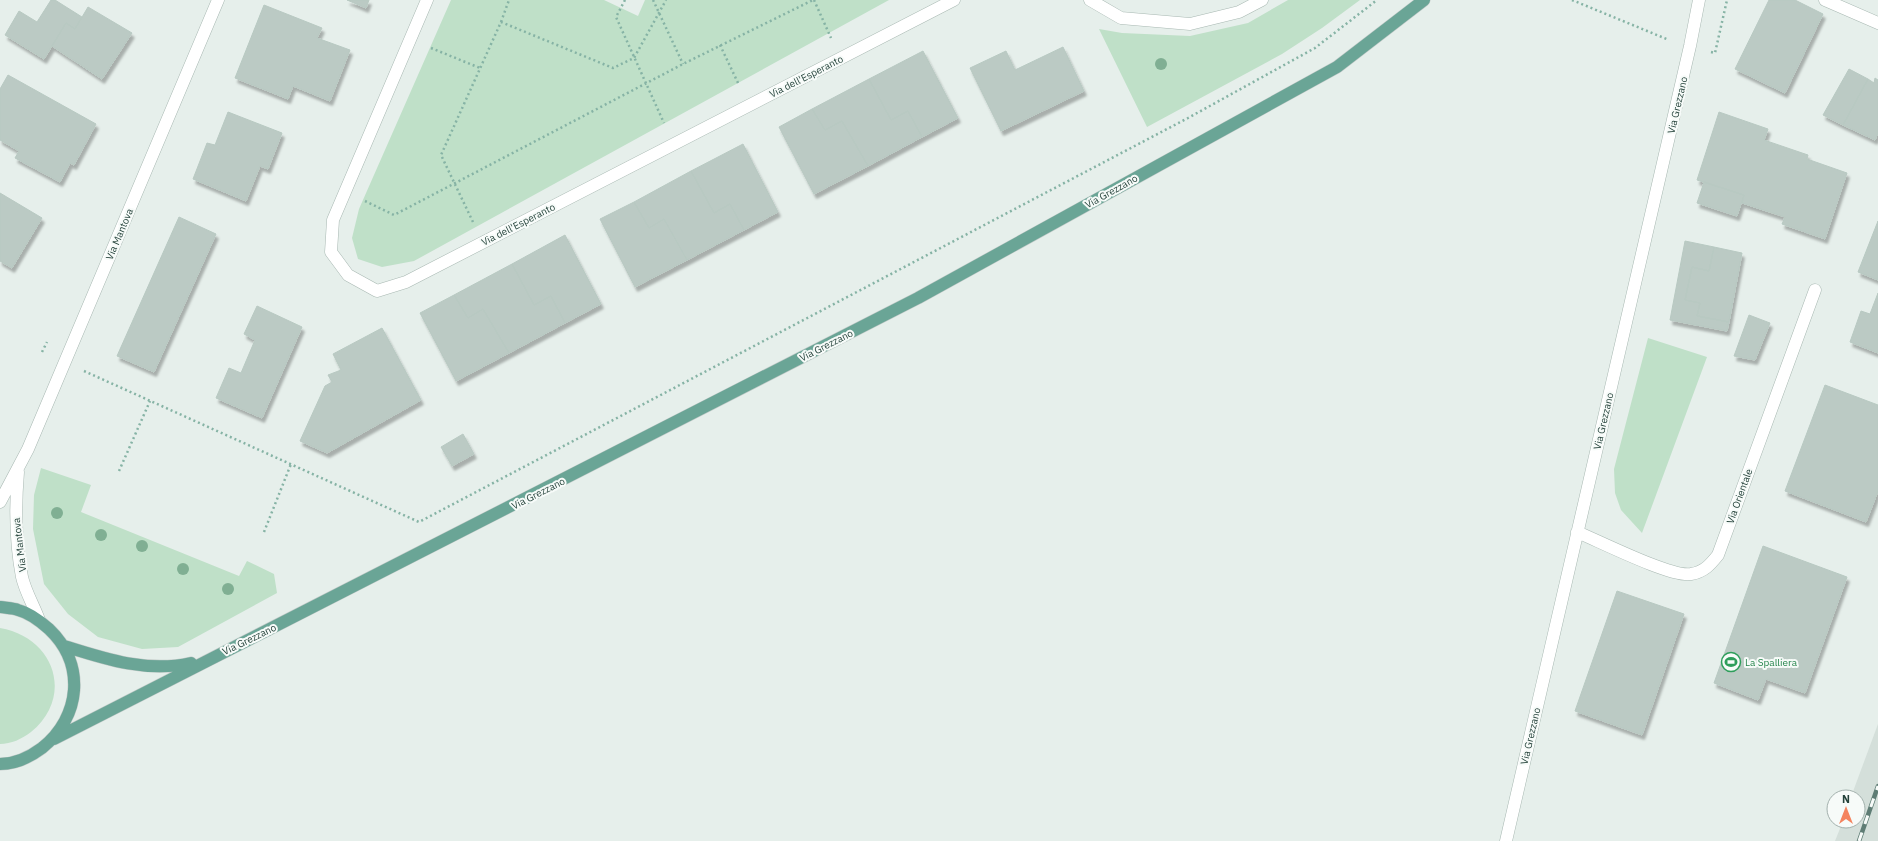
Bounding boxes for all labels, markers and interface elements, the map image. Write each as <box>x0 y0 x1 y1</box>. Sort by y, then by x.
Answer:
street label: Via dell'Esperanto <box>767 52 846 101</box>
street label: Via Grezzano <box>1665 75 1690 135</box>
street label: Via Grezzano <box>1083 171 1140 211</box>
street label: Via dell'Esperanto <box>479 200 558 249</box>
street label: Via Mantova <box>103 206 136 262</box>
street label: Via Grezzano <box>797 326 855 364</box>
street label: Via Grezzano <box>1591 391 1616 451</box>
street label: Via Orientale <box>1723 466 1756 526</box>
street label: Via Grezzano <box>509 474 567 512</box>
street label: Via Mantova <box>10 516 29 573</box>
street label: Via Grezzano <box>220 621 279 658</box>
sports icon: La Spalliera <box>1720 651 1742 673</box>
place label: La Spalliera <box>1745 656 1798 669</box>
street label: Via Grezzano <box>1518 706 1543 766</box>
north arrow <box>1826 789 1866 829</box>
text: N <box>1842 792 1850 806</box>

